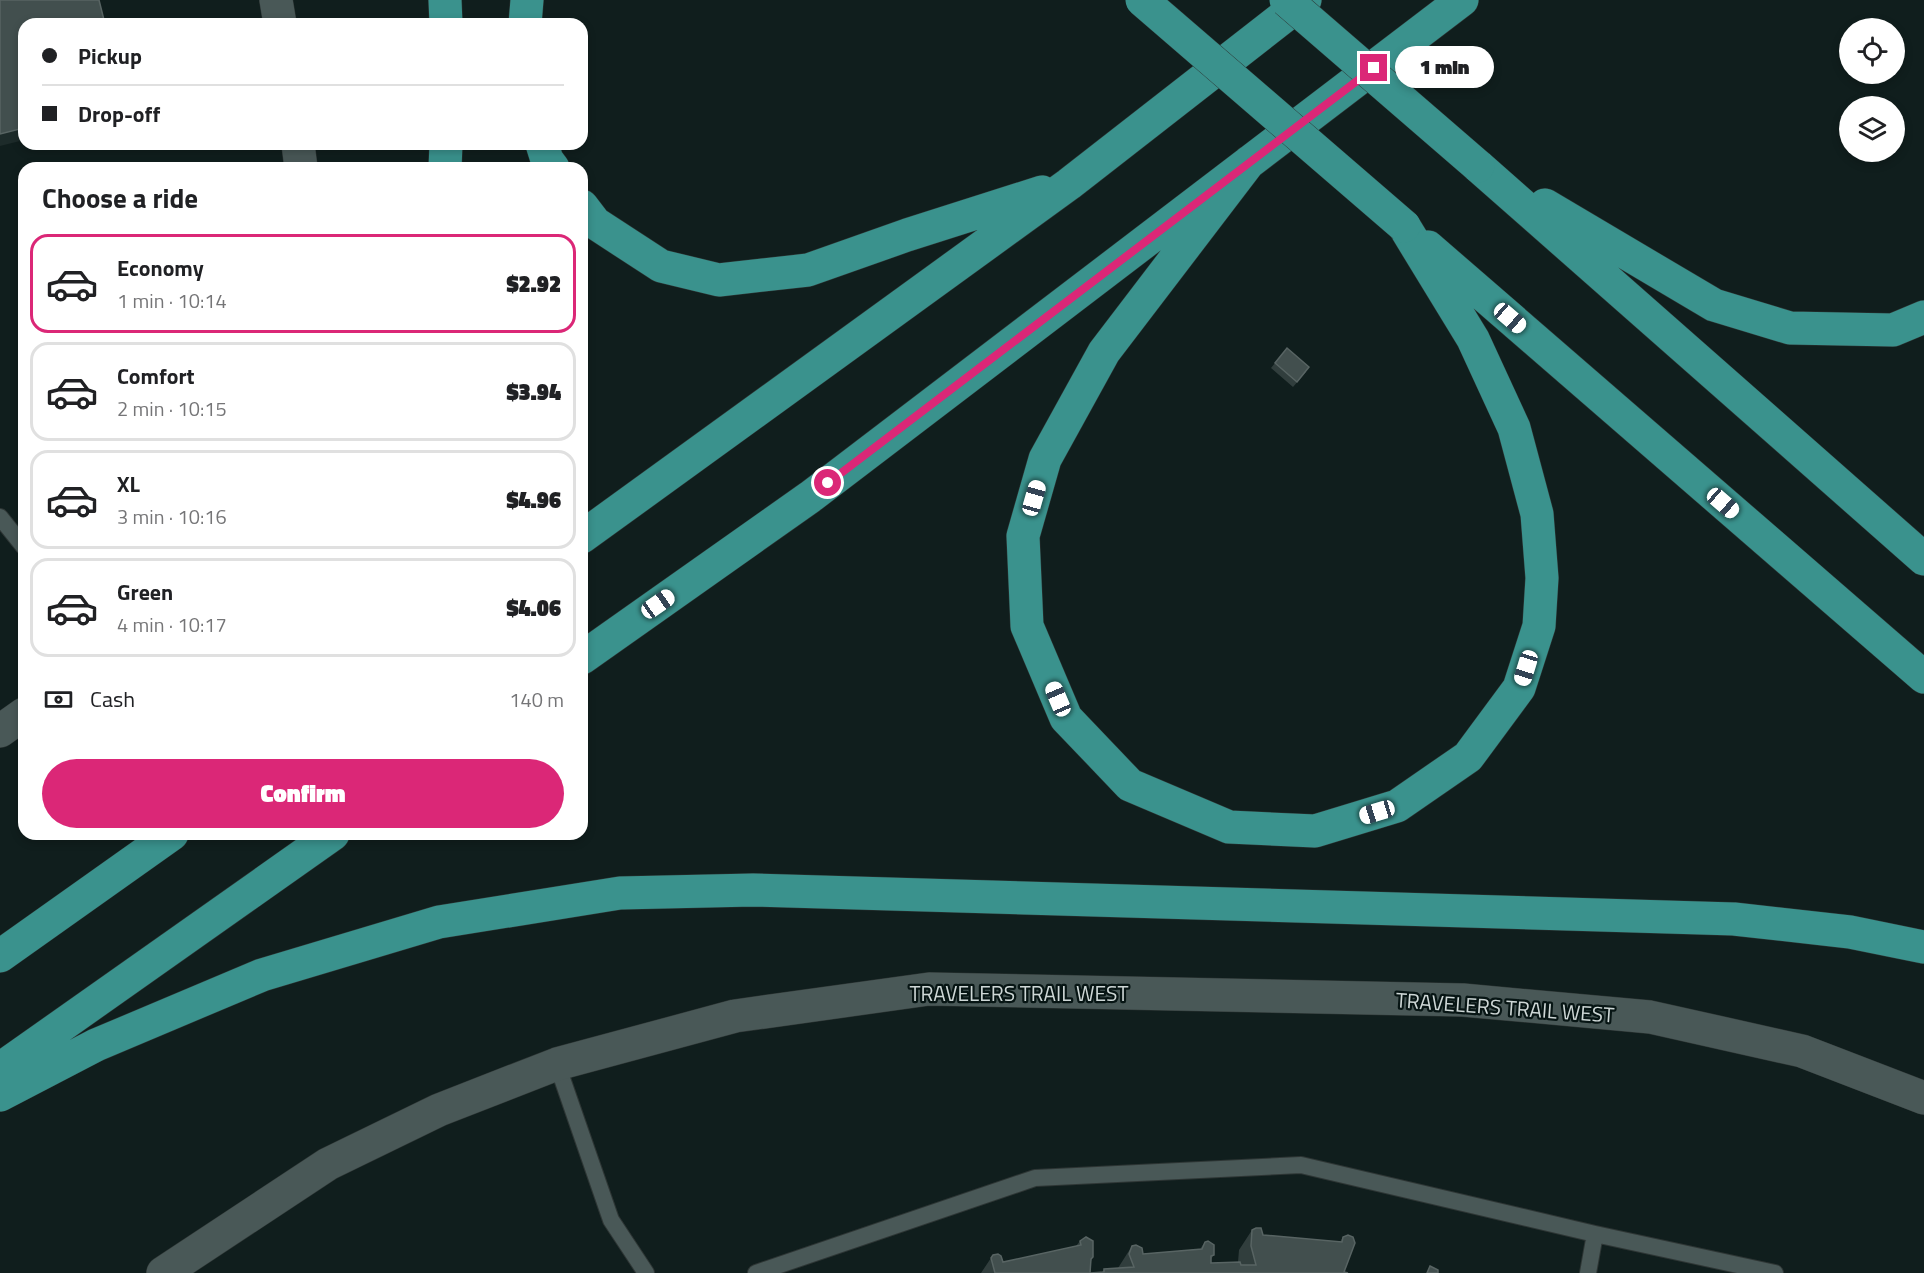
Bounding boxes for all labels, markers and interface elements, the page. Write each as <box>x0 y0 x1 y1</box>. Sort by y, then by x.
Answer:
map controls <box>1839 18 1905 162</box>
button: locate <box>1839 18 1905 84</box>
text: Pickup <box>78 39 142 73</box>
callout: 1 min <box>1395 47 1494 89</box>
text: 1 min <box>1420 51 1469 82</box>
route end <box>1360 54 1387 81</box>
button: layers <box>1839 96 1905 162</box>
text: Drop-off <box>78 97 160 131</box>
text: Choose a ride <box>42 177 198 218</box>
text: Economy <box>117 251 204 285</box>
icon: car <box>45 257 99 311</box>
text: $2.92 <box>506 267 561 301</box>
text: 1 min · 10:14 <box>117 285 227 316</box>
car <box>1491 299 1529 337</box>
text: Comfort <box>117 359 195 393</box>
icon: car <box>45 365 99 419</box>
text: $3.94 <box>506 375 561 409</box>
text: 2 min · 10:15 <box>117 393 227 424</box>
text: XL <box>117 467 140 501</box>
route start <box>814 469 841 496</box>
icon: car <box>45 473 99 527</box>
car <box>1020 478 1048 518</box>
text: $4.96 <box>506 483 561 517</box>
car <box>1704 484 1742 522</box>
text: 3 min · 10:16 <box>117 501 227 532</box>
text: Green <box>117 575 173 609</box>
icon: car <box>45 581 99 635</box>
car <box>638 586 678 622</box>
text: $4.06 <box>506 591 561 625</box>
text: 4 min · 10:17 <box>117 609 227 640</box>
car <box>1512 648 1540 688</box>
car <box>1043 679 1073 719</box>
text: Cash <box>90 682 135 716</box>
icon: cash <box>42 683 75 716</box>
text: 140 m <box>509 684 564 715</box>
button: Confirm <box>42 759 564 828</box>
car <box>1357 798 1397 826</box>
street label: TRAVELERS TRAIL WEST <box>910 977 1129 1009</box>
street label: TRAVELERS TRAIL WEST <box>1395 983 1615 1031</box>

